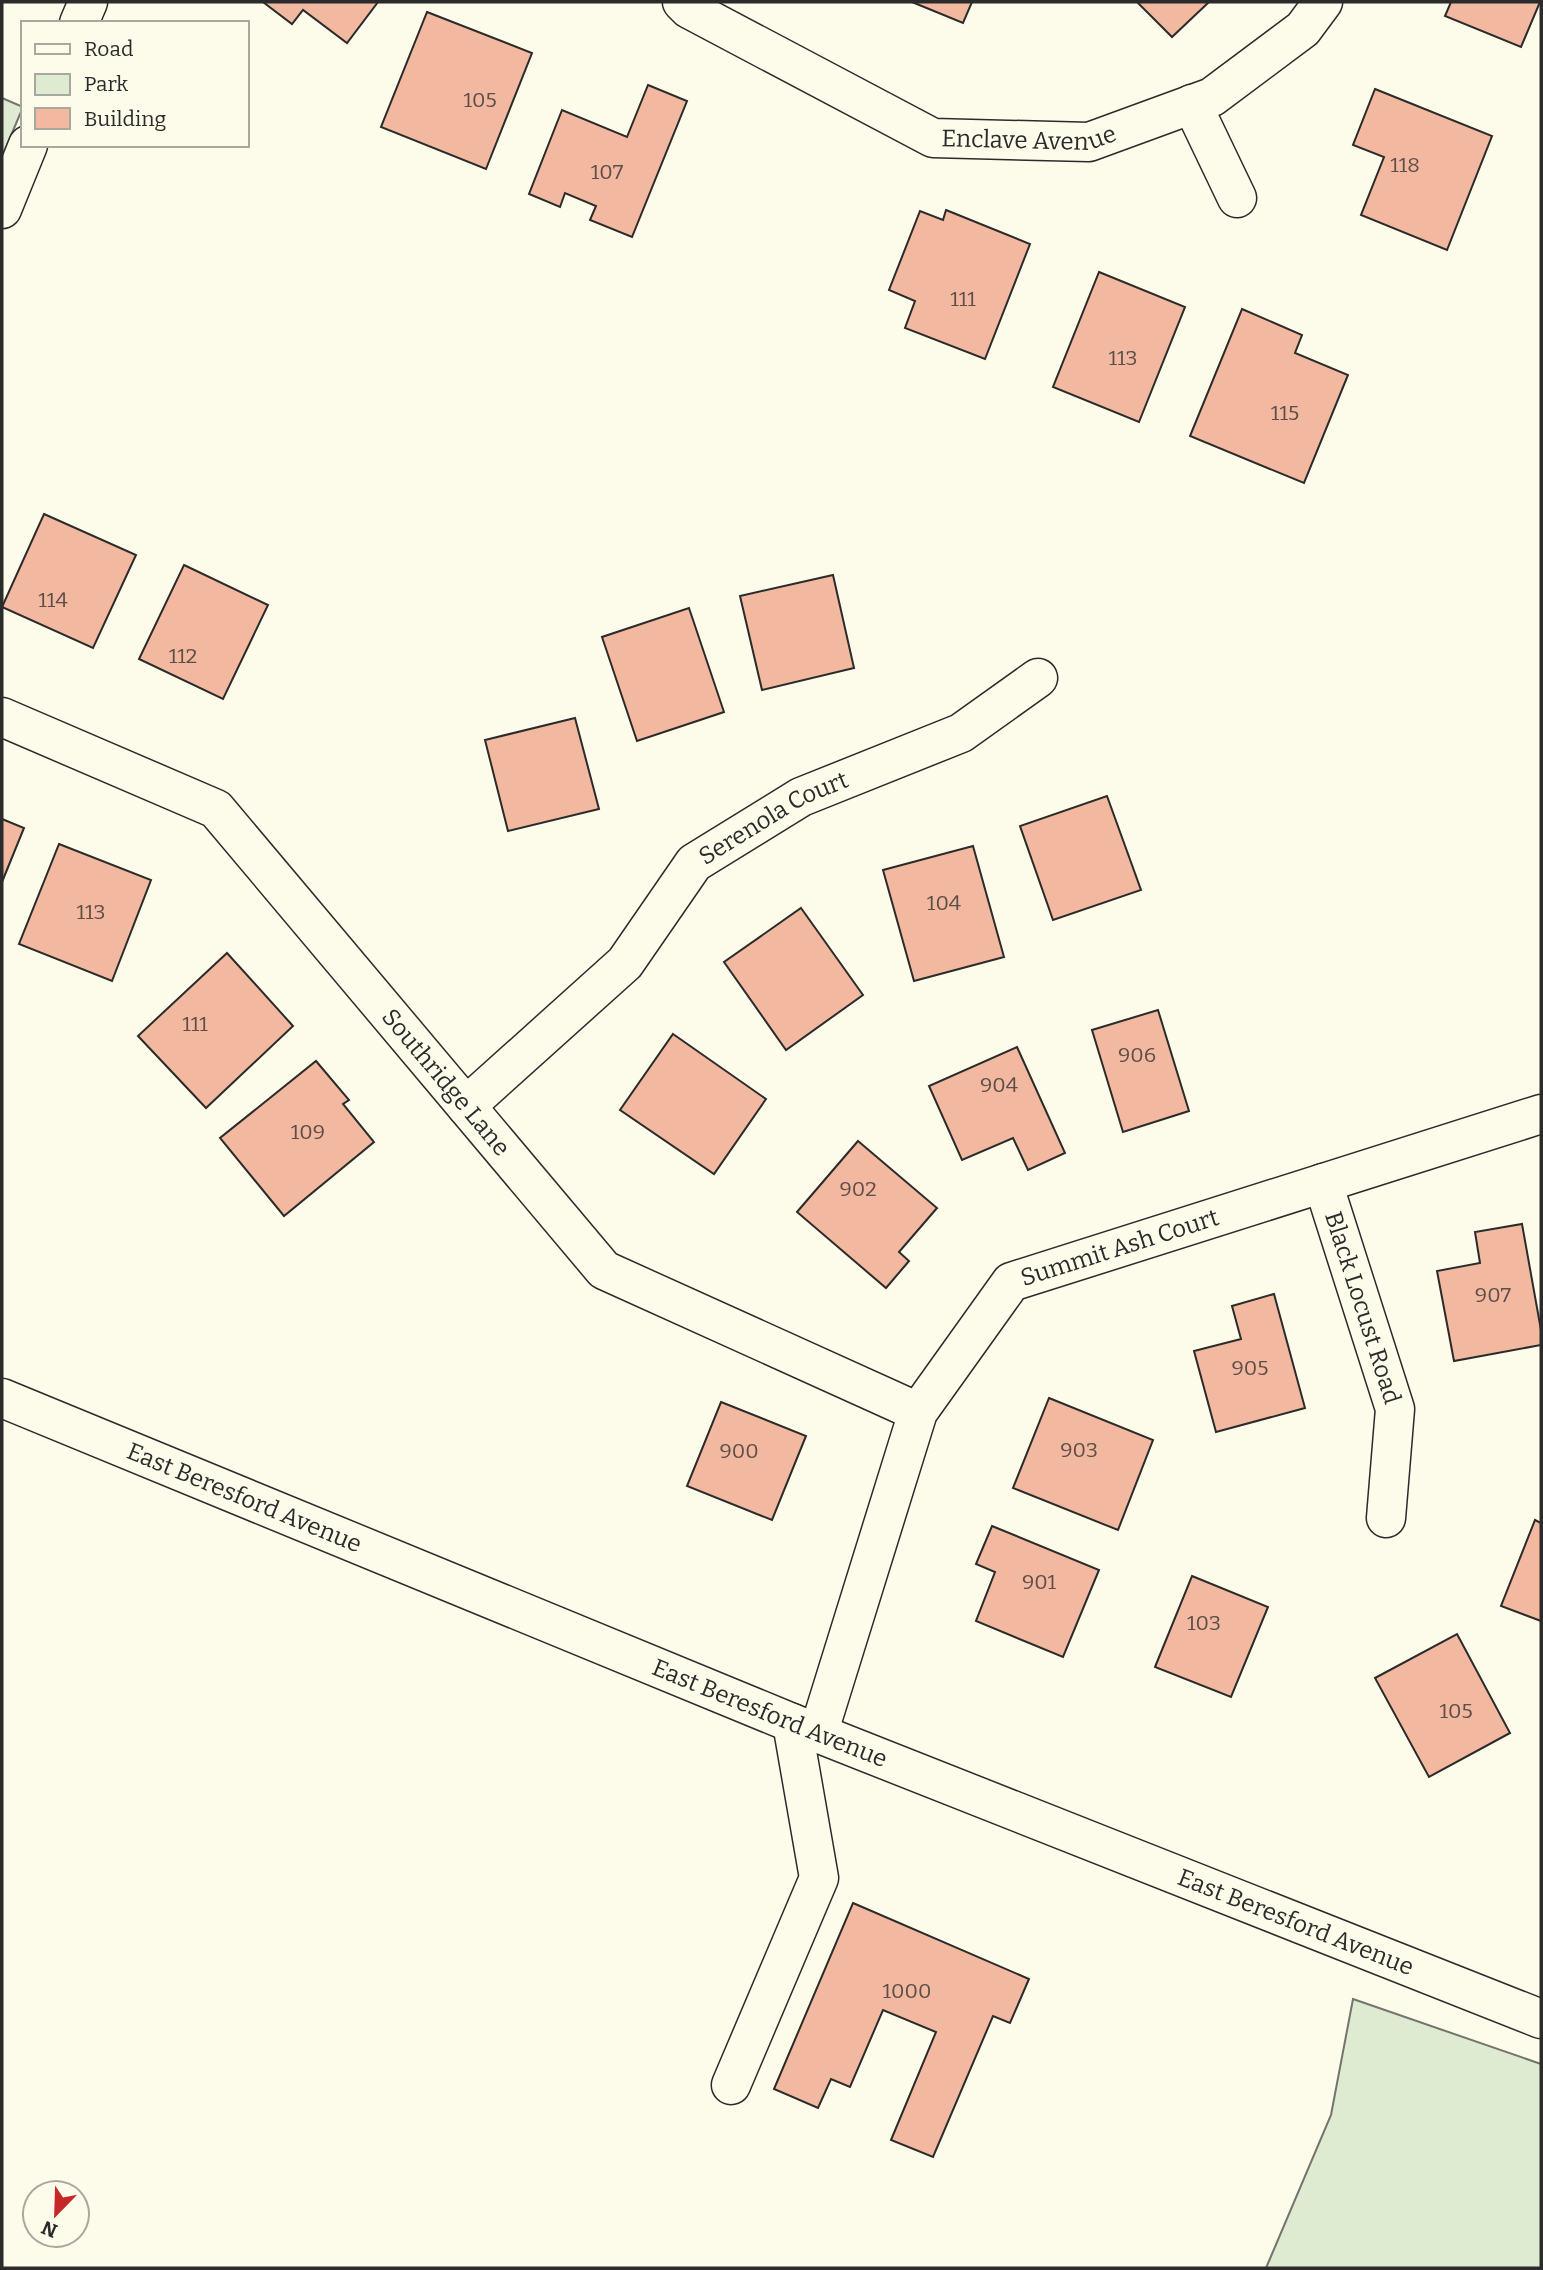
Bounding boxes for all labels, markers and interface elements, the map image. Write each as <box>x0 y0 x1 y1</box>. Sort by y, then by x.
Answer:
legend <box>21 21 248 147</box>
text: Road <box>84 36 133 62</box>
text: Park <box>84 71 128 97</box>
house number: 105 <box>463 87 497 113</box>
text: Building <box>84 106 167 132</box>
street label: Enclave Avenue <box>941 119 1120 156</box>
house number: 118 <box>1390 152 1420 178</box>
house number: 107 <box>591 159 624 185</box>
house number: 111 <box>950 286 976 312</box>
house number: 113 <box>1108 345 1138 371</box>
house number: 115 <box>1271 400 1299 426</box>
house number: 114 <box>38 587 68 613</box>
house number: 112 <box>169 643 197 669</box>
street label: Serenola Court <box>694 766 852 871</box>
house number: 104 <box>927 890 961 916</box>
house number: 113 <box>76 899 106 925</box>
street label: Southridge Lane <box>376 1003 516 1161</box>
house number: 111 <box>182 1011 208 1037</box>
house number: 906 <box>1118 1042 1156 1068</box>
house number: 904 <box>980 1072 1018 1098</box>
house number: 109 <box>291 1119 325 1145</box>
house number: 902 <box>839 1176 877 1202</box>
street label: Summit Ash Court <box>1017 1203 1222 1292</box>
street label: Black Locust Road <box>1319 1208 1406 1407</box>
house number: 907 <box>1475 1282 1512 1308</box>
house number: 905 <box>1232 1355 1268 1381</box>
street label: East Beresford Avenue <box>123 1437 366 1558</box>
house number: 903 <box>1060 1437 1098 1463</box>
house number: 900 <box>719 1438 759 1464</box>
house number: 901 <box>1022 1569 1057 1595</box>
house number: 103 <box>1187 1610 1221 1636</box>
street label: East Beresford Avenue <box>648 1653 891 1773</box>
house number: 105 <box>1439 1698 1473 1724</box>
street label: East Beresford Avenue <box>1174 1863 1418 1981</box>
house number: 1000 <box>883 1978 931 2004</box>
north arrow <box>21 2179 91 2249</box>
text: N <box>38 2216 61 2243</box>

